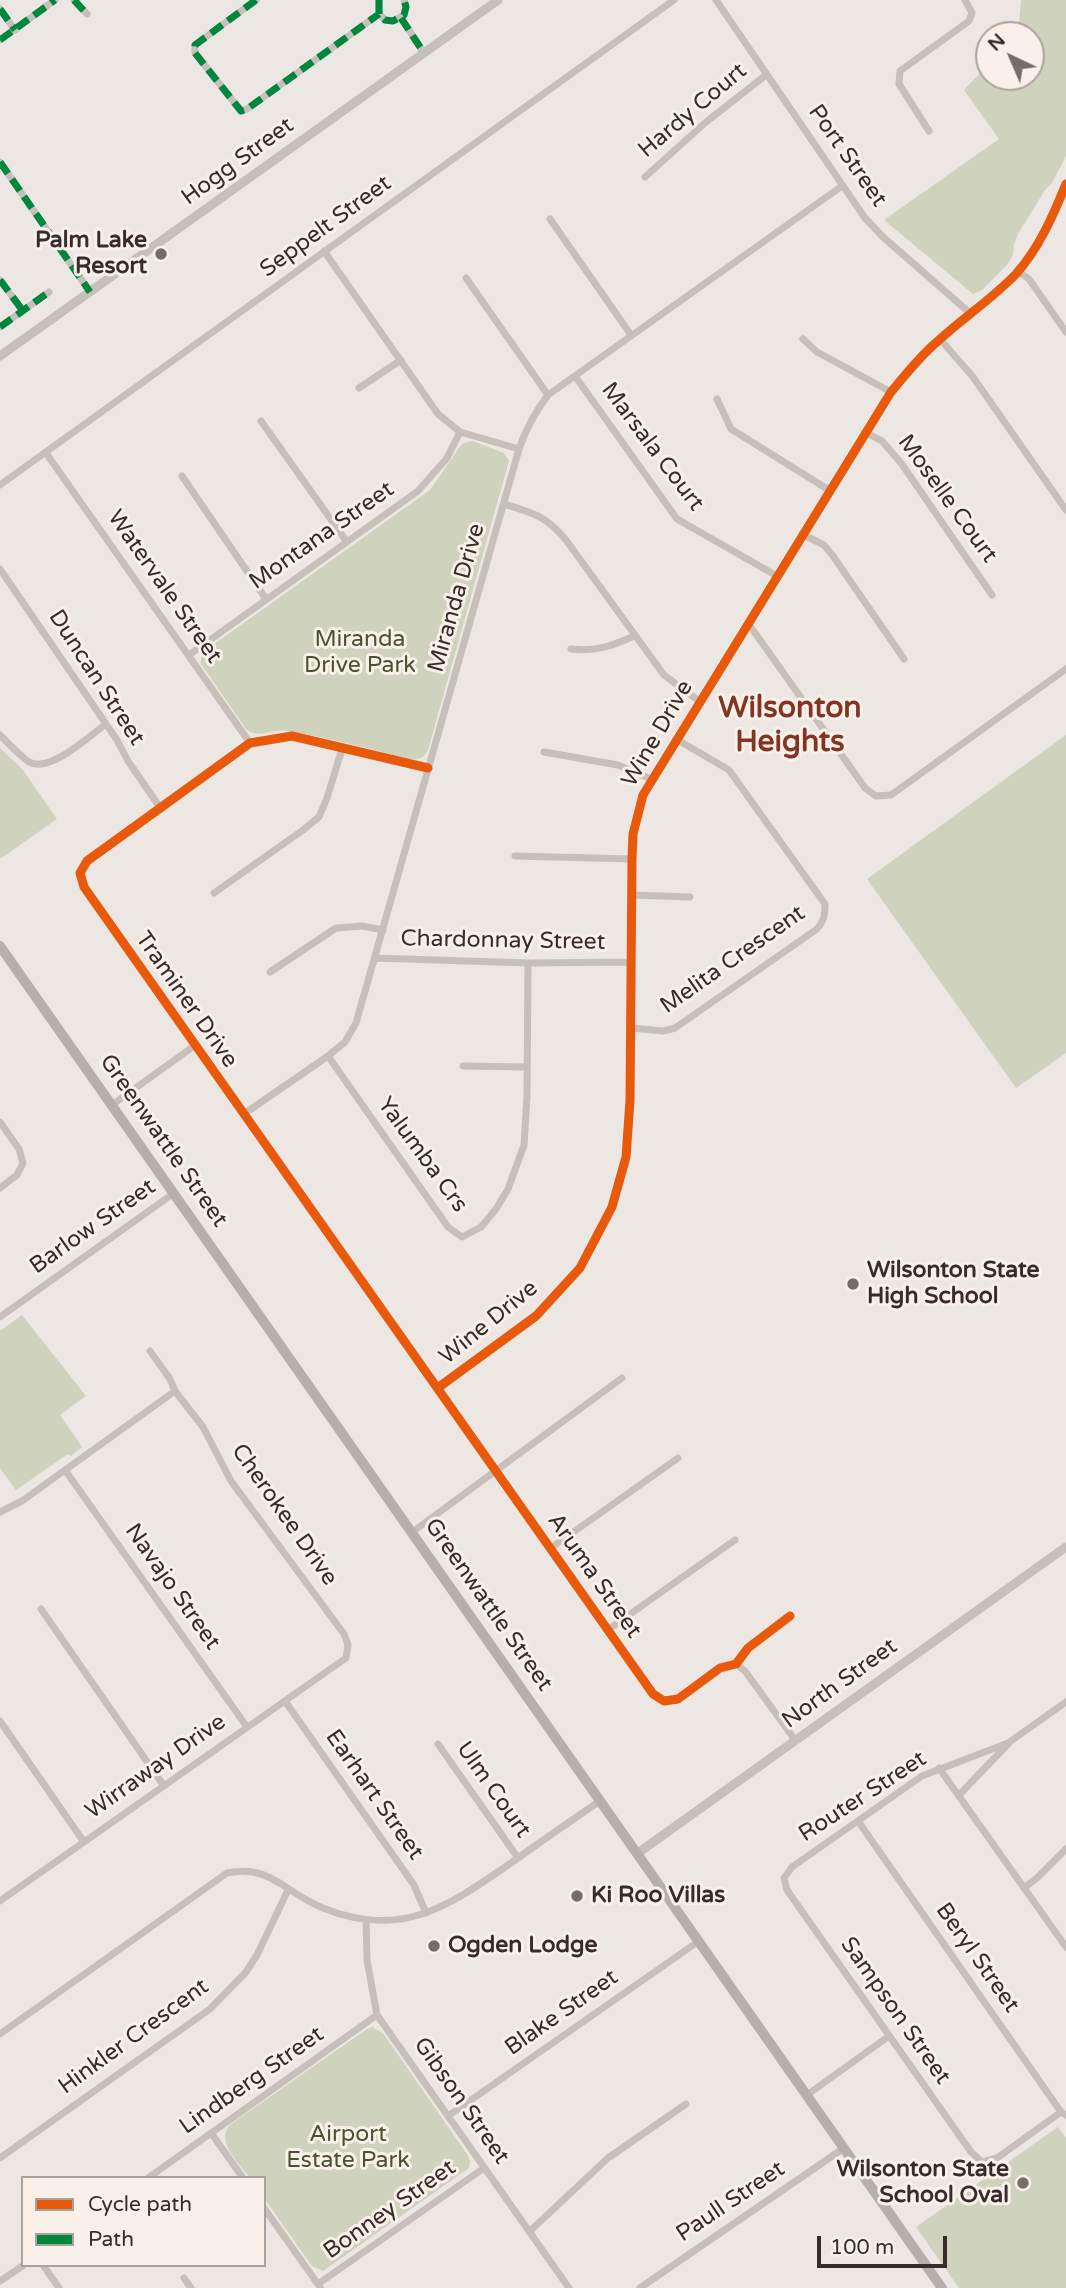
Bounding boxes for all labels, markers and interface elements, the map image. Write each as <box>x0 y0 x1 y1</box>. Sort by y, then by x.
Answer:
north arrow <box>975 21 1045 91</box>
text: N <box>984 29 1010 56</box>
street label: Hardy Court <box>633 58 753 164</box>
street label: Port Street <box>802 100 892 212</box>
street label: Hogg Street <box>177 112 299 212</box>
street label: Seppelt Street <box>255 170 397 284</box>
place label: Palm Lake Resort <box>35 227 147 281</box>
marker: Palm Lake Resort <box>153 246 169 262</box>
street label: Marsala Court <box>595 377 709 517</box>
street label: Moselle Court <box>891 430 1003 568</box>
street label: Montana Street <box>244 476 400 596</box>
street label: Watervale Street <box>101 505 227 669</box>
street label: Miranda Drive <box>423 520 491 676</box>
street label: Duncan Street <box>42 605 150 751</box>
park label: Miranda Drive Park <box>304 626 416 680</box>
street label: Wine Drive <box>616 676 700 792</box>
district label: Wilsonton Heights <box>718 691 862 762</box>
street label: Melita Crescent <box>655 900 811 1020</box>
street label: Chardonnay Street <box>400 925 606 957</box>
street label: Traminer Drive <box>129 927 243 1073</box>
street label: Greenwattle Street <box>93 1049 233 1233</box>
street label: Yalumba Crs <box>371 1092 473 1218</box>
street label: Barlow Street <box>25 1173 161 1281</box>
place label: Wilsonton State High School <box>867 1257 1040 1311</box>
street label: Wine Drive <box>434 1275 544 1371</box>
marker: Wilsonton State High School <box>845 1276 861 1292</box>
street label: Cherokee Drive <box>225 1439 343 1591</box>
street label: Aruma Street <box>541 1508 647 1644</box>
street label: Greenwattle Street <box>418 1513 558 1697</box>
street label: Navajo Street <box>118 1519 226 1655</box>
street label: North Street <box>777 1633 903 1735</box>
street label: Wirraway Drive <box>81 1708 231 1826</box>
street label: Earhart Street <box>319 1725 429 1865</box>
street label: Ulm Court <box>450 1737 536 1843</box>
street label: Router Street <box>794 1746 932 1848</box>
place label: Ki Roo Villas <box>591 1882 725 1910</box>
marker: Ki Roo Villas <box>569 1888 585 1904</box>
street label: Beryl Street <box>929 1898 1025 2018</box>
place label: Ogden Lodge <box>448 1932 598 1960</box>
street label: Sampson Street <box>834 1932 956 2090</box>
marker: Ogden Lodge <box>426 1938 442 1954</box>
street label: Blake Street <box>500 1964 624 2062</box>
street label: Hinkler Crescent <box>53 1973 215 2101</box>
street label: Lindberg Street <box>175 2021 329 2141</box>
street label: Gibson Street <box>407 2032 515 2170</box>
park label: Airport Estate Park <box>286 2121 410 2175</box>
street label: Bonney Street <box>319 2154 461 2266</box>
street label: Paull Street <box>672 2156 790 2248</box>
place label: Wilsonton State School Oval <box>836 2156 1009 2210</box>
marker: Wilsonton State School Oval <box>1015 2175 1031 2191</box>
legend <box>21 2176 266 2267</box>
text: Cycle path <box>88 2192 192 2217</box>
scale bar <box>821 2222 950 2266</box>
text: Path <box>88 2227 134 2252</box>
text: 100 m <box>830 2235 894 2260</box>

